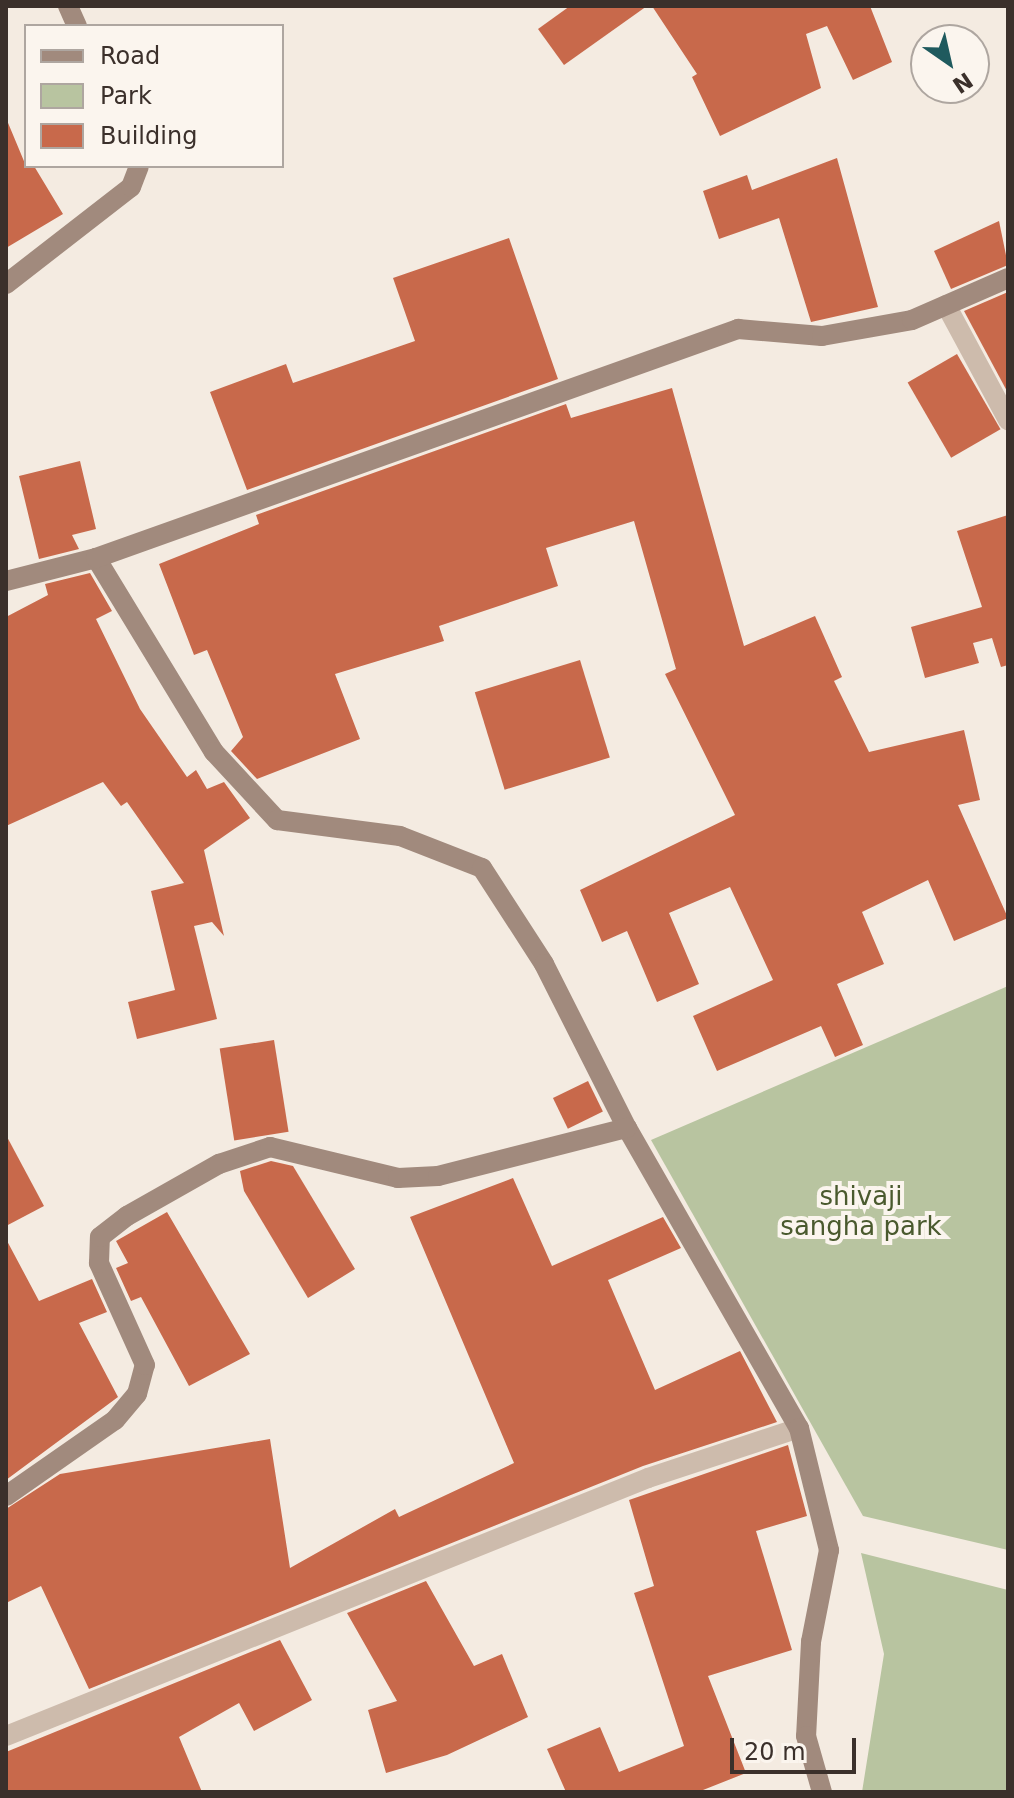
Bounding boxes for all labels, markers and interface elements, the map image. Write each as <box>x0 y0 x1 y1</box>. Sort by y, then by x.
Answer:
legend <box>24 24 284 168</box>
north arrow <box>910 24 990 104</box>
text: Road <box>100 42 160 70</box>
text: N <box>948 67 977 98</box>
text: Park <box>100 82 152 110</box>
text: Building <box>100 122 197 150</box>
park label: shivaji sangha park <box>780 1181 942 1242</box>
scale bar <box>734 1722 860 1772</box>
text: 20 m <box>744 1738 806 1766</box>

